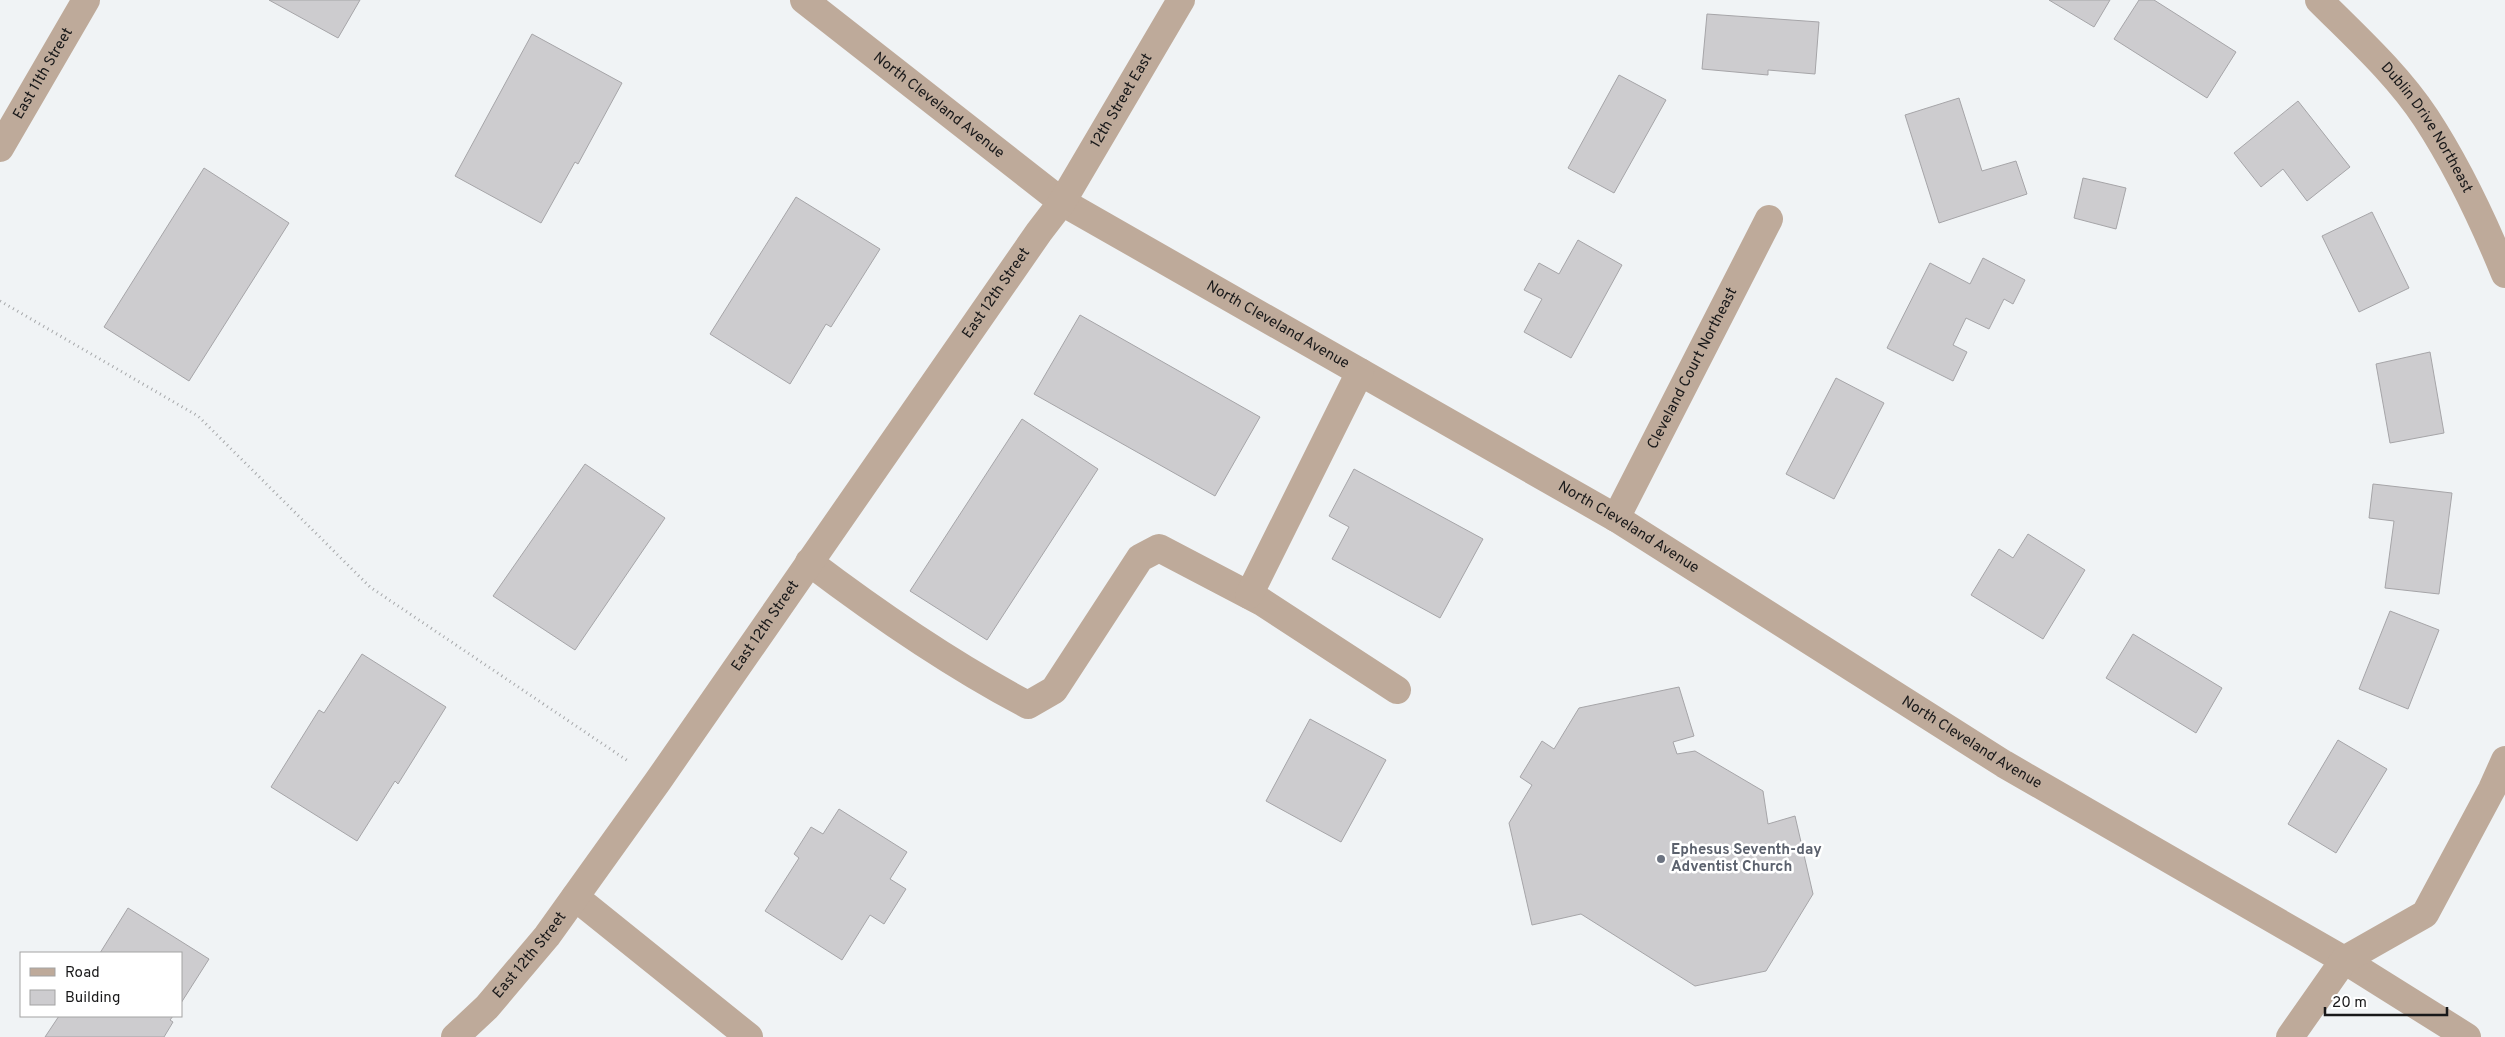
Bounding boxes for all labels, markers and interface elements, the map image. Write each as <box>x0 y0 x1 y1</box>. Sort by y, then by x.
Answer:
street label: East 11th Street <box>9 24 77 123</box>
street label: North Cleveland Avenue <box>869 48 1008 163</box>
street label: 12th Street East <box>1086 50 1157 151</box>
street label: Dublin Drive Northeast <box>2376 58 2477 196</box>
street label: East 12th Street <box>958 244 1035 343</box>
street label: North Cleveland Avenue <box>1203 277 1353 373</box>
street label: Cleveland Court Northeast <box>1643 284 1742 453</box>
street label: North Cleveland Avenue <box>1555 477 1703 578</box>
street label: East 12th Street <box>727 577 804 675</box>
street label: North Cleveland Avenue <box>1898 692 2045 793</box>
place label: Ephesus Seventh-day Adventist Church <box>1671 841 1822 877</box>
marker: Ephesus Seventh-day Adventist Church <box>1655 853 1667 865</box>
street label: East 12th Street <box>489 908 571 1002</box>
legend <box>20 952 182 1017</box>
text: Road <box>65 964 100 983</box>
scale bar <box>2325 984 2448 1016</box>
text: Building <box>65 989 120 1008</box>
text: 20 m <box>2332 994 2367 1013</box>

